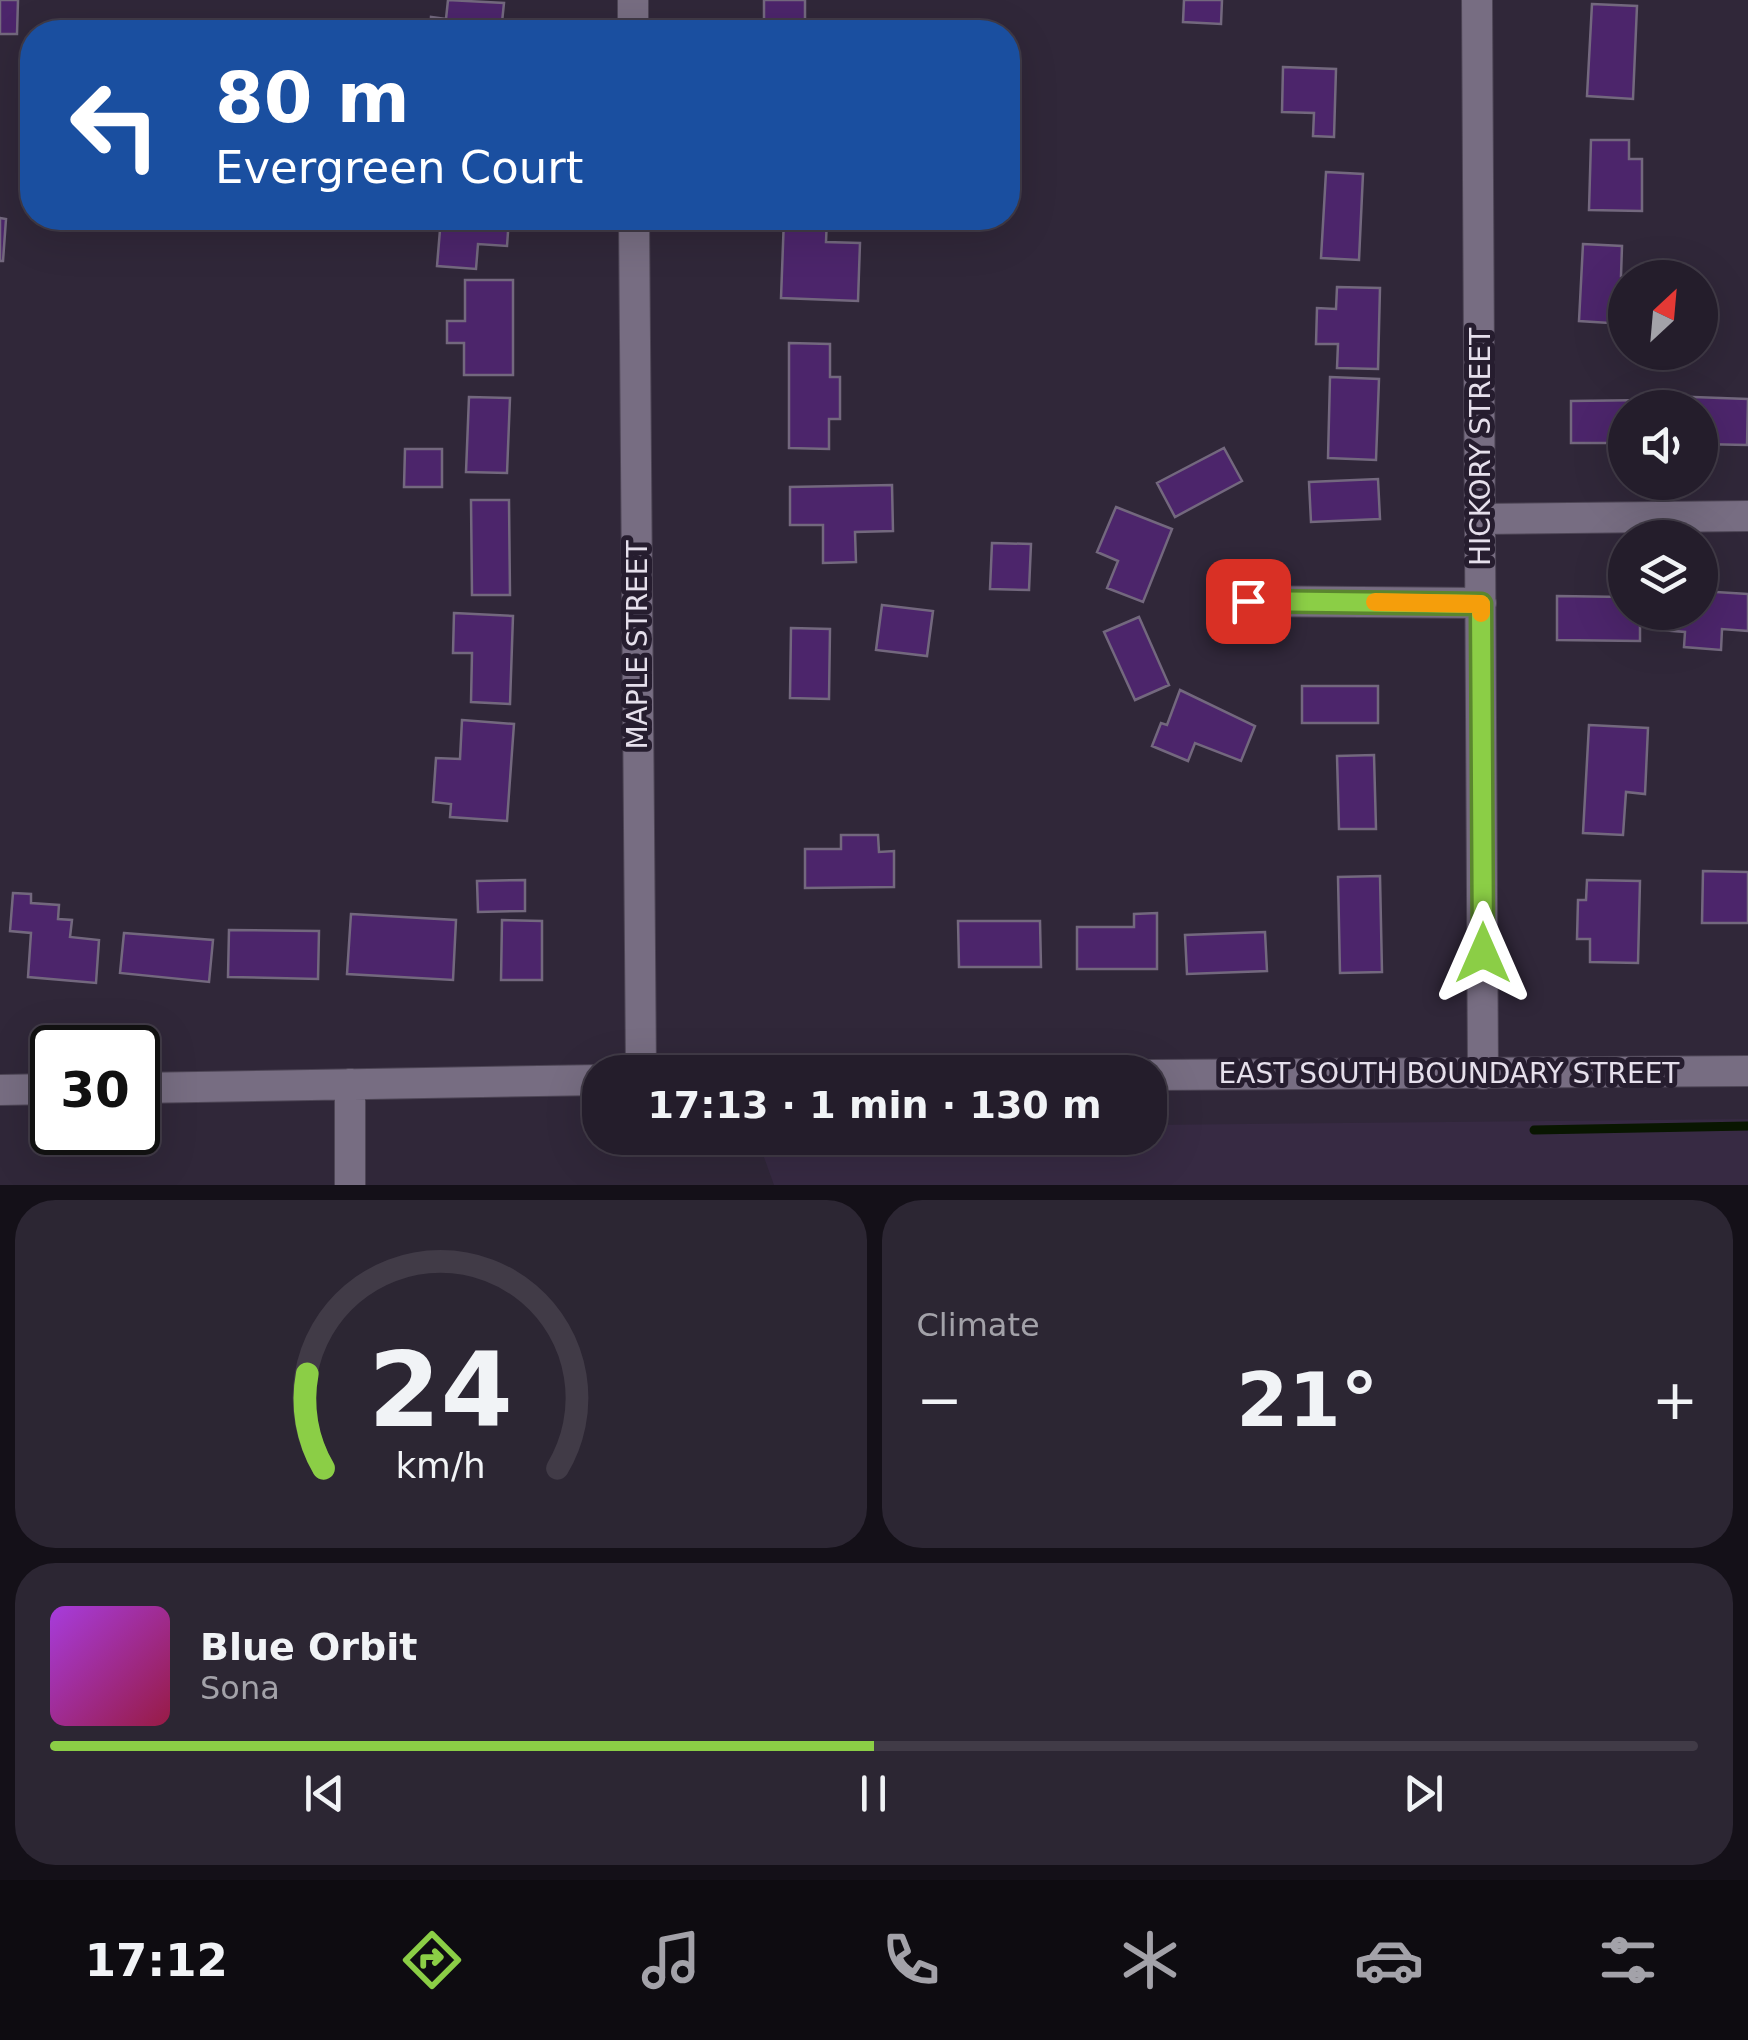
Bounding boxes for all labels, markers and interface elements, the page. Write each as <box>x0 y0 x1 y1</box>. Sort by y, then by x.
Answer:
text: 80 m <box>215 57 410 139</box>
icon: left <box>50 60 180 190</box>
text: Evergreen Court <box>215 141 583 194</box>
north arrow <box>1608 260 1718 370</box>
map controls <box>1608 260 1718 630</box>
street label: HICKORY STREET <box>1464 327 1497 566</box>
button: sound <box>1608 390 1718 500</box>
button: layers <box>1608 520 1718 630</box>
street label: MAPLE STREET <box>621 540 654 750</box>
pin <box>1206 559 1291 644</box>
icon: arrive <box>1221 574 1276 629</box>
position arrow <box>1431 901 1535 1005</box>
speed limit sign: 30 <box>30 1025 160 1155</box>
street label: EAST SOUTH BOUNDARY STREET <box>1219 1057 1680 1090</box>
text: 17:13 · 1 min · 130 m <box>647 1083 1102 1127</box>
text: Climate <box>917 1306 1040 1344</box>
text: 24 <box>368 1329 513 1451</box>
text: 21° <box>1236 1356 1378 1444</box>
text: − <box>917 1368 963 1432</box>
text: + <box>1652 1368 1698 1432</box>
text: km/h <box>396 1445 486 1486</box>
text: Blue Orbit <box>200 1625 417 1669</box>
text: Sona <box>200 1669 280 1707</box>
icon: previous <box>297 1766 352 1821</box>
icon: pause <box>846 1766 901 1821</box>
icon: next <box>1396 1766 1451 1821</box>
icon: directions <box>397 1925 467 1995</box>
icon: music <box>636 1925 706 1995</box>
icon: phone <box>876 1925 946 1995</box>
icon: climate <box>1115 1925 1185 1995</box>
icon: car <box>1354 1925 1424 1995</box>
icon: filters <box>1593 1925 1663 1995</box>
text: 17:12 <box>85 1934 228 1987</box>

